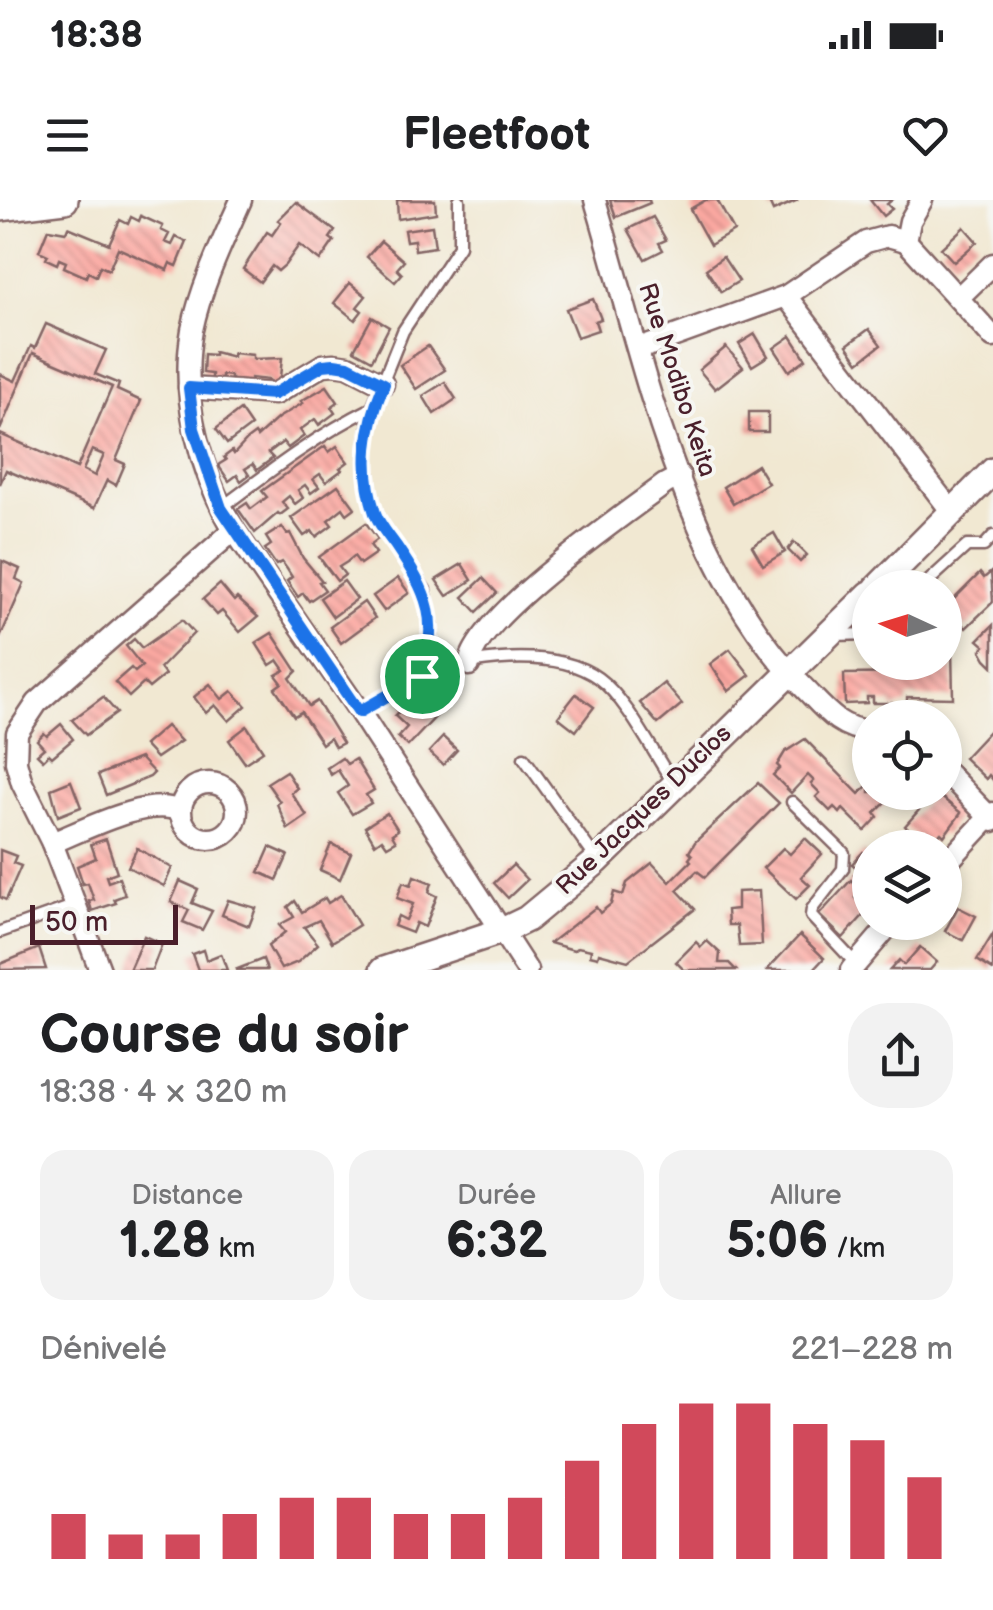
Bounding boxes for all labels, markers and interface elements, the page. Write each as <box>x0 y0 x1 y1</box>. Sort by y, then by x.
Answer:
text: 18:38 <box>50 13 143 58</box>
icon: menu <box>40 108 95 163</box>
text: Fleetfoot <box>403 108 590 163</box>
icon: heart <box>898 108 953 163</box>
street label: Rue Modibo Keita <box>631 279 723 481</box>
north arrow <box>852 570 962 680</box>
map controls <box>852 570 962 940</box>
pin <box>380 634 465 719</box>
icon: arrive <box>395 649 450 704</box>
button: locate <box>852 700 962 810</box>
street label: Rue Jacques Duclos <box>550 718 738 902</box>
button: layers <box>852 830 962 940</box>
scale bar <box>30 900 178 944</box>
text: 50 m <box>45 906 108 939</box>
text: Course du soir <box>40 1002 408 1069</box>
button: share <box>848 1003 953 1108</box>
text: 18:38 · 4 × 320 m <box>40 1073 287 1112</box>
text: Distance <box>131 1179 243 1212</box>
text: Durée <box>457 1179 536 1212</box>
text: Allure <box>770 1179 842 1212</box>
text: 1.28 <box>119 1212 211 1272</box>
text: 6:32 <box>446 1212 547 1272</box>
text: 5:06 <box>726 1212 828 1272</box>
text: km <box>211 1232 255 1265</box>
text: /km <box>828 1232 886 1265</box>
text: Dénivelé <box>40 1330 167 1369</box>
text: 221–228 m <box>791 1330 953 1369</box>

